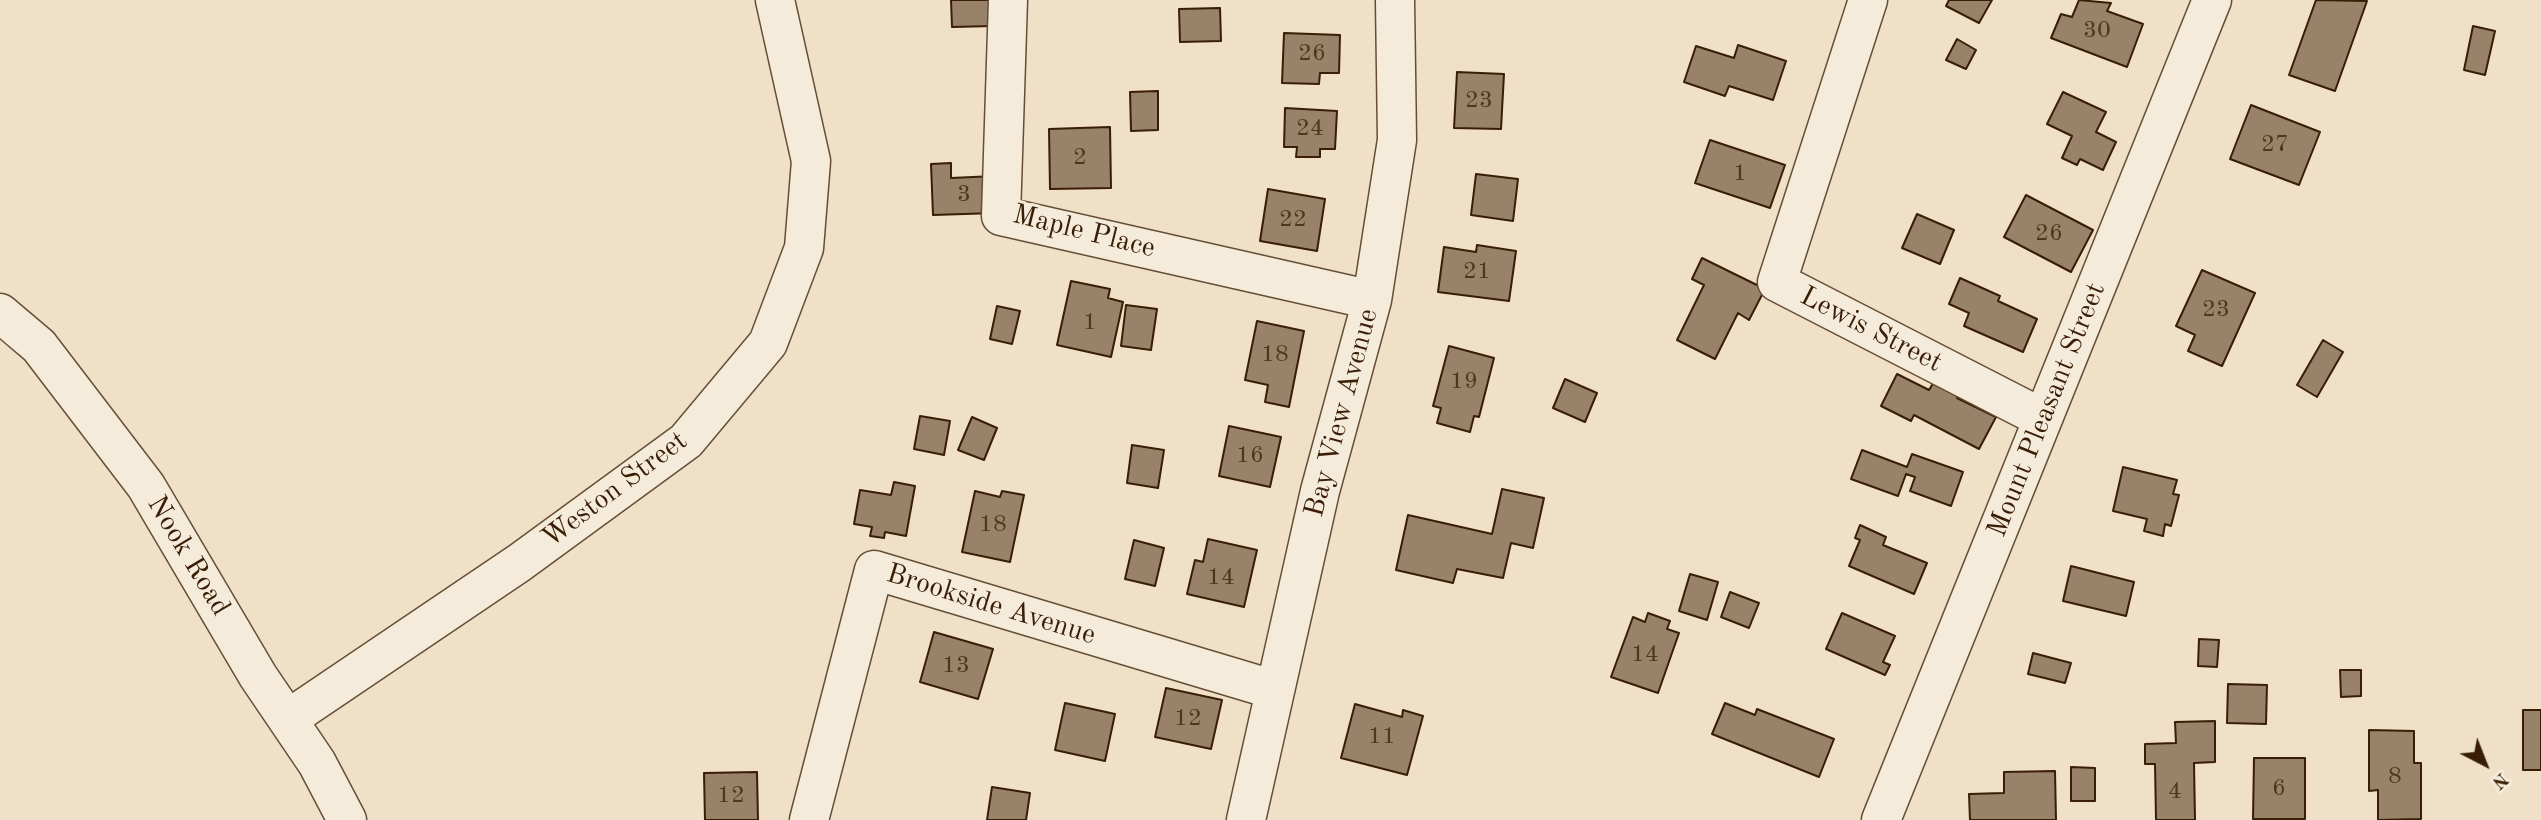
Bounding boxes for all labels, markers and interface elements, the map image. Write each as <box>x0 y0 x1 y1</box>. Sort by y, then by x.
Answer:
house number: 30 <box>2083 17 2111 45</box>
house number: 26 <box>1298 40 1326 68</box>
house number: 23 <box>1465 87 1493 115</box>
house number: 24 <box>1296 115 1324 143</box>
house number: 27 <box>2261 131 2289 159</box>
house number: 2 <box>1073 144 1087 172</box>
house number: 1 <box>1733 160 1747 188</box>
house number: 3 <box>957 181 971 209</box>
street label: Maple Place <box>1009 198 1159 266</box>
house number: 22 <box>1279 206 1307 234</box>
house number: 26 <box>2035 220 2063 248</box>
house number: 21 <box>1463 258 1491 286</box>
street label: Mount Pleasant Street <box>1981 278 2113 542</box>
street label: Lewis Street <box>1794 280 1948 380</box>
house number: 23 <box>2202 296 2230 324</box>
street label: Bay View Avenue <box>1298 305 1386 521</box>
house number: 1 <box>1083 309 1097 337</box>
house number: 18 <box>1261 341 1289 369</box>
house number: 19 <box>1450 368 1478 396</box>
street label: Weston Street <box>536 424 694 556</box>
house number: 16 <box>1236 442 1264 470</box>
street label: Nook Road <box>139 490 237 622</box>
house number: 18 <box>979 511 1007 539</box>
street label: Brookside Avenue <box>882 557 1100 653</box>
house number: 14 <box>1207 564 1235 592</box>
house number: 14 <box>1631 641 1659 669</box>
house number: 13 <box>942 652 970 680</box>
house number: 12 <box>1174 705 1202 733</box>
house number: 11 <box>1368 723 1396 751</box>
north arrow <box>2450 729 2520 799</box>
house number: 8 <box>2388 763 2402 791</box>
text: N <box>2488 768 2511 792</box>
house number: 6 <box>2272 775 2286 803</box>
house number: 4 <box>2168 778 2182 806</box>
house number: 12 <box>717 782 745 810</box>

